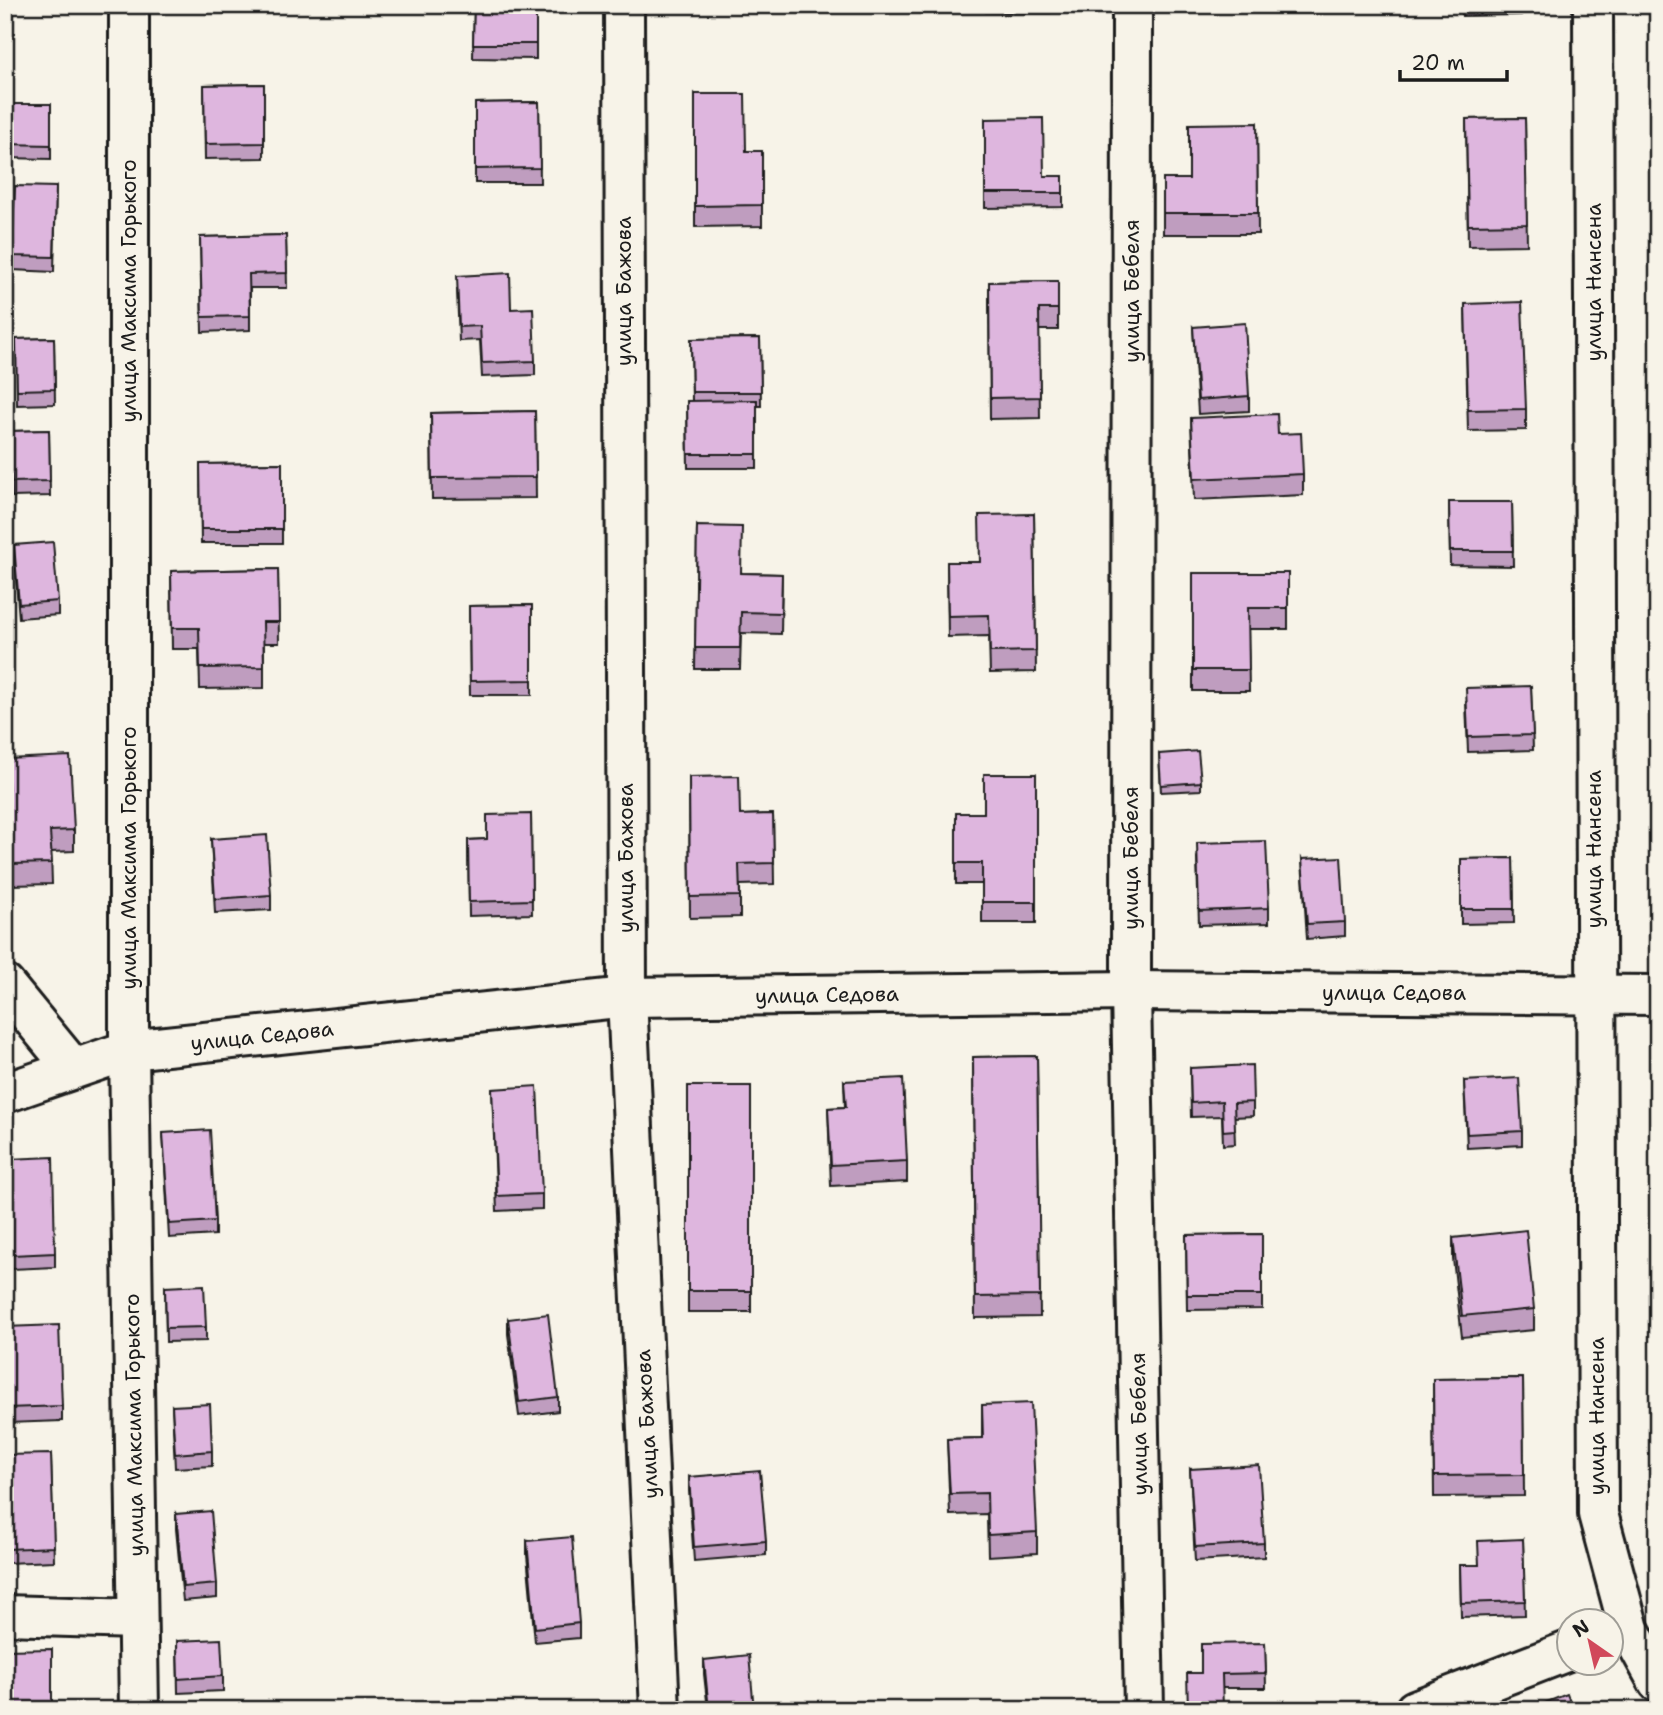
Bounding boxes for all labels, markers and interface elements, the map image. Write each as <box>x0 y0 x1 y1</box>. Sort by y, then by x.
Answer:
scale bar <box>1400 38 1507 82</box>
text: 20 m <box>1411 49 1465 77</box>
street label: улица Максима Горького <box>115 159 143 423</box>
street label: улица Нансена <box>1580 203 1608 361</box>
street label: улица Бажова <box>610 216 638 366</box>
street label: улица Бебеля <box>1118 219 1146 363</box>
street label: улица Максима Горького <box>115 726 143 990</box>
street label: улица Нансена <box>1580 770 1608 928</box>
street label: улица Бажова <box>612 783 640 933</box>
street label: улица Бебеля <box>1117 786 1145 930</box>
street label: улица Седова <box>1322 979 1466 1007</box>
street label: улица Седова <box>755 980 899 1010</box>
street label: улица Седова <box>189 1015 335 1057</box>
street label: улица Максима Горького <box>118 1293 150 1557</box>
street label: улица Нансена <box>1583 1337 1611 1495</box>
street label: улица Бажова <box>629 1348 665 1500</box>
street label: улица Бебеля <box>1124 1352 1154 1496</box>
north arrow <box>1554 1606 1624 1676</box>
text: N <box>1568 1614 1594 1643</box>

